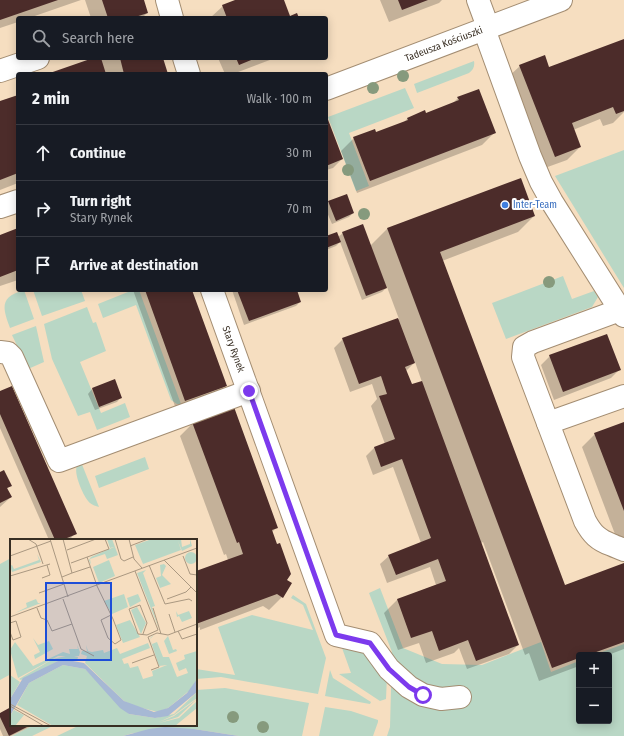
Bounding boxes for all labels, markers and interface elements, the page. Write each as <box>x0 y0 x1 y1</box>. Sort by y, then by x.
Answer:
search box <box>16 16 328 60</box>
street label: Tadeusza Kościuszki <box>403 24 484 65</box>
icon: search <box>30 27 52 49</box>
text: Search here <box>62 29 134 47</box>
text: 2 min <box>32 88 70 109</box>
text: Walk · 100 m <box>246 91 312 106</box>
icon: ahead <box>32 142 54 164</box>
text: Continue <box>70 144 126 162</box>
text: 30 m <box>286 145 312 160</box>
text: Turn right <box>70 192 131 210</box>
icon: right <box>32 198 54 220</box>
place label: Inter-Team <box>513 199 557 211</box>
marker: Inter-Team <box>500 200 510 210</box>
text: 70 m <box>287 201 312 216</box>
text: Stary Rynek <box>70 210 133 225</box>
icon: arrive <box>32 254 54 276</box>
text: Arrive at destination <box>70 256 198 274</box>
street label: Stary Rynek <box>220 325 247 374</box>
route end <box>240 382 258 400</box>
inset map <box>10 539 197 726</box>
map controls <box>576 652 612 724</box>
button: + <box>576 652 612 688</box>
route start <box>414 686 432 704</box>
button: − <box>576 688 612 724</box>

